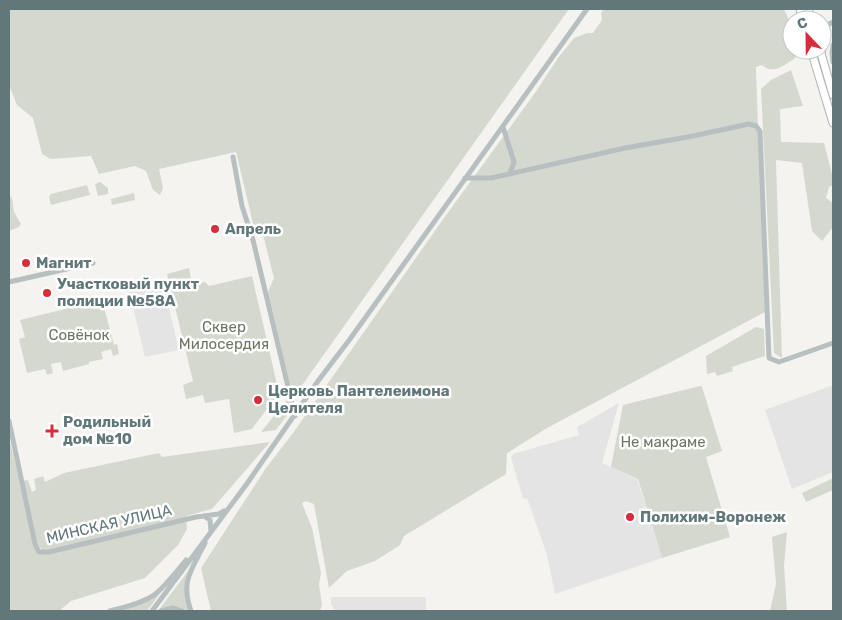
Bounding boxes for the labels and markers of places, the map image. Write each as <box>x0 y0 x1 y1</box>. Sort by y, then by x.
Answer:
place label: Апрель <box>225 220 282 238</box>
marker: Апрель <box>209 223 221 235</box>
place label: Магнит <box>36 254 92 272</box>
marker: Магнит <box>20 257 32 269</box>
place label: Участковый пункт полиции №58А <box>57 275 200 310</box>
marker: Участковый пункт полиции №58А <box>41 287 53 299</box>
place label: Церковь Пантелеимона Целителя <box>268 382 450 417</box>
marker: Церковь Пантелеимона Целителя <box>252 394 264 406</box>
place label: Родильный дом №10 <box>63 413 151 448</box>
marker: Родильный дом №10 <box>45 424 59 438</box>
place label: Полихим-Воронеж <box>640 508 786 526</box>
marker: Полихим-Воронеж <box>624 511 636 523</box>

